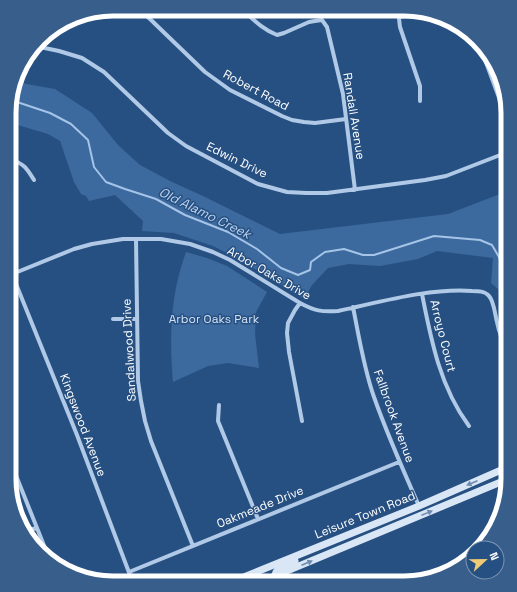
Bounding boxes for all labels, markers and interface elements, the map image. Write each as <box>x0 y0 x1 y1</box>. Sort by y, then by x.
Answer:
street label: Robert Road <box>220 66 292 114</box>
street label: Randall Avenue <box>339 71 369 161</box>
street label: Edwin Drive <box>204 138 270 182</box>
water label: Old Alamo Creek <box>156 183 256 243</box>
street label: Arbor Oaks Drive <box>224 243 314 303</box>
street label: Sandalwood Drive <box>118 298 140 402</box>
street label: Arroyo Court <box>426 298 460 374</box>
park label: Arbor Oaks Park <box>169 311 260 327</box>
street label: Fallbrook Avenue <box>370 367 418 465</box>
street label: Kingswood Avenue <box>56 371 110 479</box>
one-way arrow <box>466 479 478 486</box>
street label: Oakmeade Drive <box>214 482 306 532</box>
street label: Leisure Town Road <box>312 488 418 542</box>
one-way arrow <box>421 509 433 515</box>
north arrow <box>465 540 505 580</box>
text: N <box>486 550 502 562</box>
one-way arrow <box>301 559 313 565</box>

